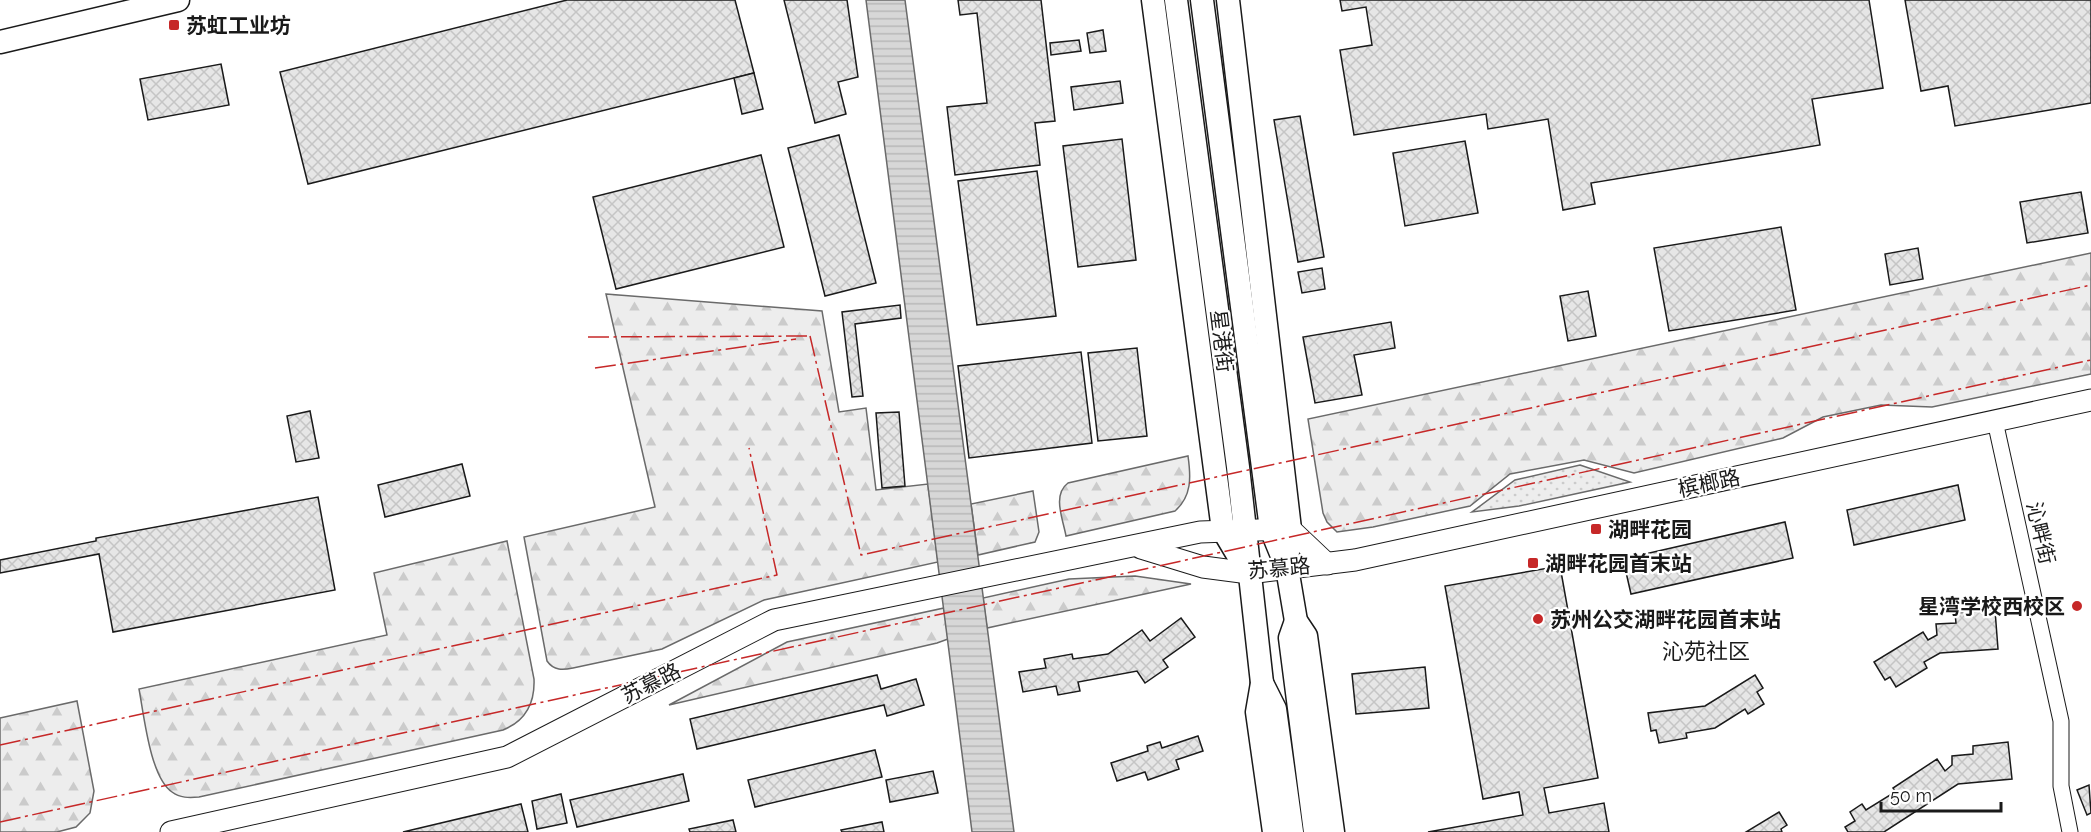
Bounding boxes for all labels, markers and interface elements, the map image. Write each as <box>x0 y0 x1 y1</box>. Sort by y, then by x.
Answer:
place label: 苏虹工业坊 <box>186 13 291 38</box>
marker: 苏虹工业坊 <box>167 18 181 32</box>
street label: 星港街 <box>1206 308 1238 374</box>
street label: 槟榔路 <box>1676 464 1742 502</box>
street label: 沁畔街 <box>2022 499 2060 567</box>
place label: 湖畔花园 <box>1608 517 1692 542</box>
marker: 湖畔花园 <box>1589 522 1603 536</box>
place label: 湖畔花园首末站 <box>1545 551 1692 576</box>
street label: 苏慕路 <box>1247 553 1311 583</box>
marker: 湖畔花园首末站 <box>1526 556 1540 570</box>
place label: 星湾学校西校区 <box>1918 594 2065 619</box>
marker: 星湾学校西校区 <box>2070 599 2084 613</box>
place label: 苏州公交湖畔花园首末站 <box>1550 607 1781 632</box>
marker: 苏州公交湖畔花园首末站 <box>1531 612 1545 626</box>
district label: 沁苑社区 <box>1662 638 1750 664</box>
street label: 苏慕路 <box>617 658 685 708</box>
scale bar <box>1881 775 2001 813</box>
text: 50 m <box>1890 785 1932 806</box>

